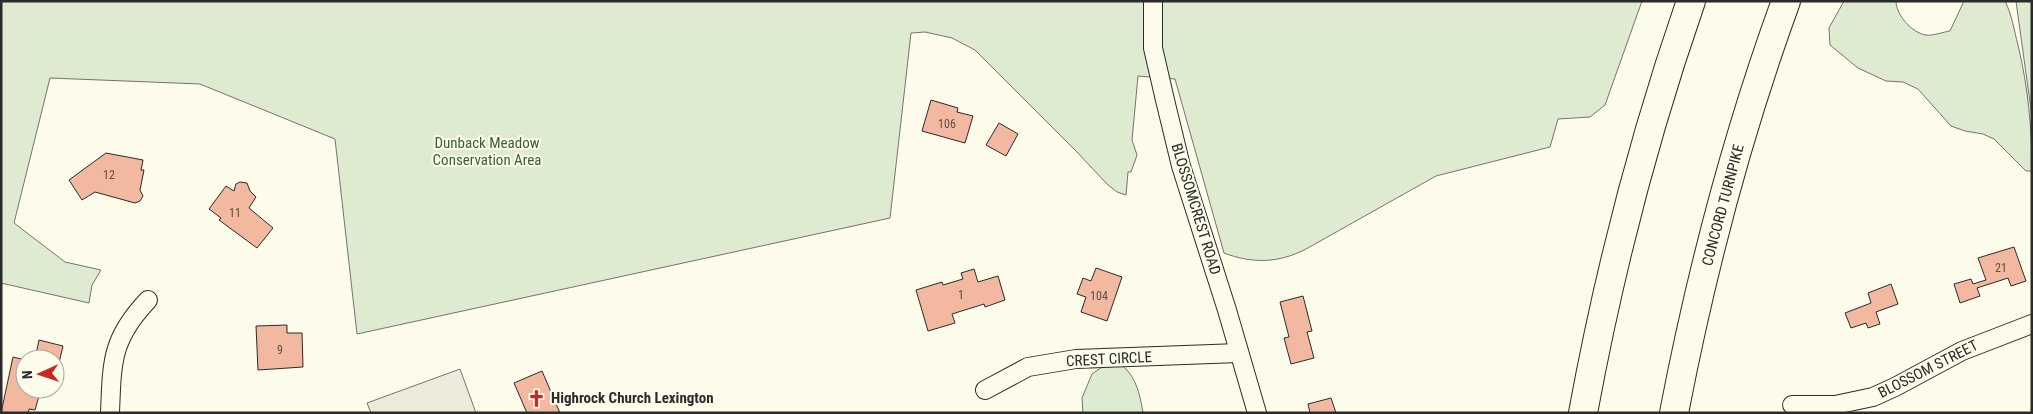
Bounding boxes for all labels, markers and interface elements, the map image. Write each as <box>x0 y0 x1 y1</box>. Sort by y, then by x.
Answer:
house number: 106 <box>938 117 956 131</box>
park label: Dunback Meadow Conservation Area <box>433 134 541 169</box>
street label: BLOSSOMCREST ROAD <box>1167 141 1225 277</box>
street label: CONCORD TURNPIKE <box>1698 142 1748 268</box>
house number: 12 <box>103 168 115 182</box>
house number: 11 <box>229 206 241 220</box>
house number: 21 <box>1995 261 2007 275</box>
house number: 1 <box>958 288 964 302</box>
house number: 104 <box>1090 289 1108 303</box>
street label: BLOSSOM STREET <box>1875 336 1981 402</box>
house number: 9 <box>277 343 283 357</box>
street label: CREST CIRCLE <box>1066 348 1152 370</box>
north arrow <box>15 349 65 399</box>
text: N <box>19 370 35 379</box>
church icon: Highrock Church Lexington <box>527 388 547 408</box>
place label: Highrock Church Lexington <box>551 389 714 407</box>

